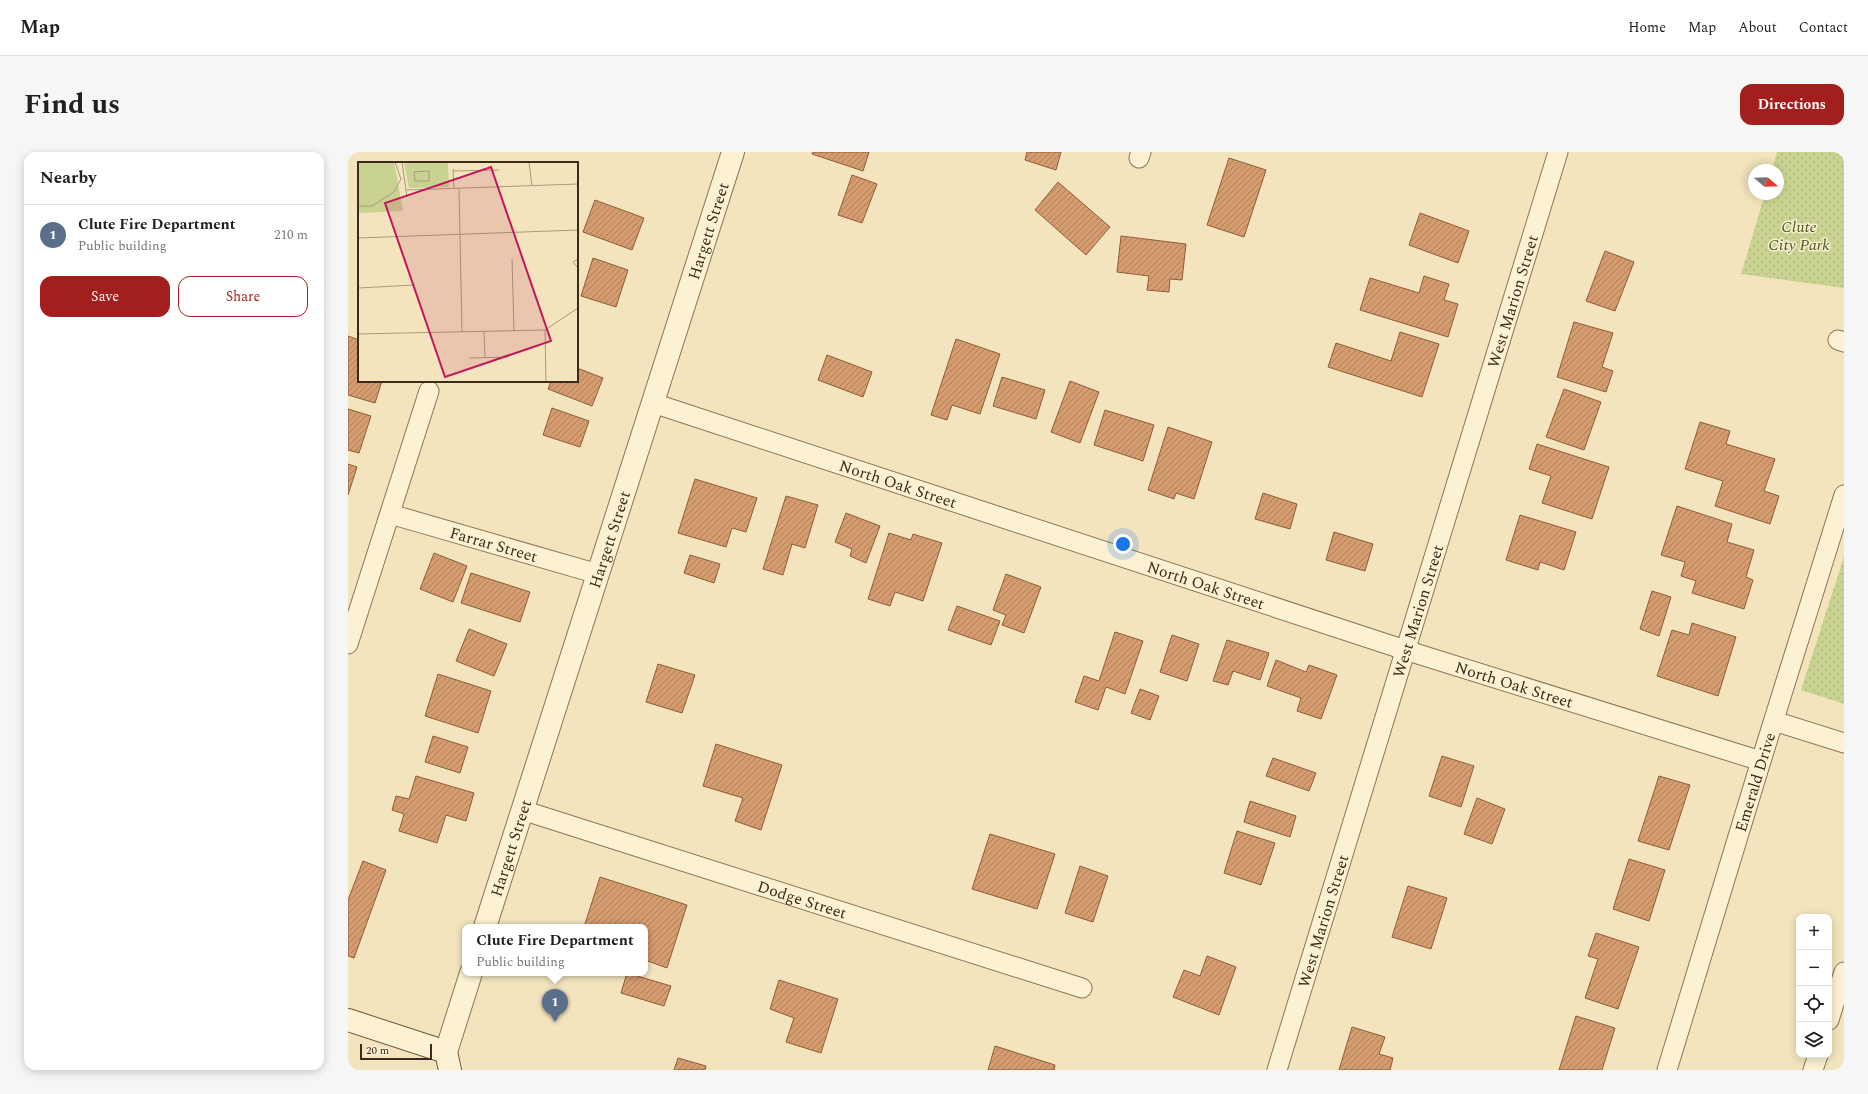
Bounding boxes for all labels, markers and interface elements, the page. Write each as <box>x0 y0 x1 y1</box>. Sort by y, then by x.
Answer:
text: Map <box>20 13 60 42</box>
text: Home <box>1628 17 1666 38</box>
text: Map <box>1688 17 1716 38</box>
text: About <box>1738 17 1777 38</box>
text: Contact <box>1799 17 1848 38</box>
text: Find us <box>24 83 120 126</box>
button: Directions <box>1740 84 1844 125</box>
inset map <box>358 162 578 382</box>
north arrow <box>1748 164 1784 200</box>
text: Nearby <box>40 165 96 191</box>
street label: Hargett Street <box>682 179 736 283</box>
text: Clute Fire Department <box>78 213 236 236</box>
park label: Clute City Park <box>1768 215 1830 257</box>
text: 1 <box>49 225 57 245</box>
text: 210 m <box>274 225 308 245</box>
street label: West Marion Street <box>1482 232 1545 371</box>
text: Public building <box>78 236 167 256</box>
button: Save <box>40 276 170 317</box>
button: Share <box>178 276 308 317</box>
street label: North Oak Street <box>836 454 960 515</box>
street label: Hargett Street <box>583 488 637 591</box>
street label: Farrar Street <box>447 521 541 569</box>
your location <box>1113 534 1133 554</box>
street label: West Marion Street <box>1387 541 1450 681</box>
street label: North Oak Street <box>1144 555 1268 616</box>
street label: North Oak Street <box>1452 655 1576 715</box>
street label: Emerald Drive <box>1729 729 1782 835</box>
street label: Hargett Street <box>484 796 538 900</box>
street label: West Marion Street <box>1292 851 1355 991</box>
street label: Dodge Street <box>754 875 850 926</box>
map controls <box>1796 914 1832 1058</box>
button: + <box>1796 914 1832 950</box>
popup <box>462 924 648 976</box>
text: Clute Fire Department <box>476 929 634 952</box>
button: − <box>1796 950 1832 986</box>
text: Public building <box>476 952 565 972</box>
button: locate <box>1796 986 1832 1022</box>
pin: 1 <box>542 989 568 1022</box>
button: layers <box>1796 1022 1832 1058</box>
scale bar <box>360 1042 432 1061</box>
text: 20 m <box>366 1042 389 1059</box>

